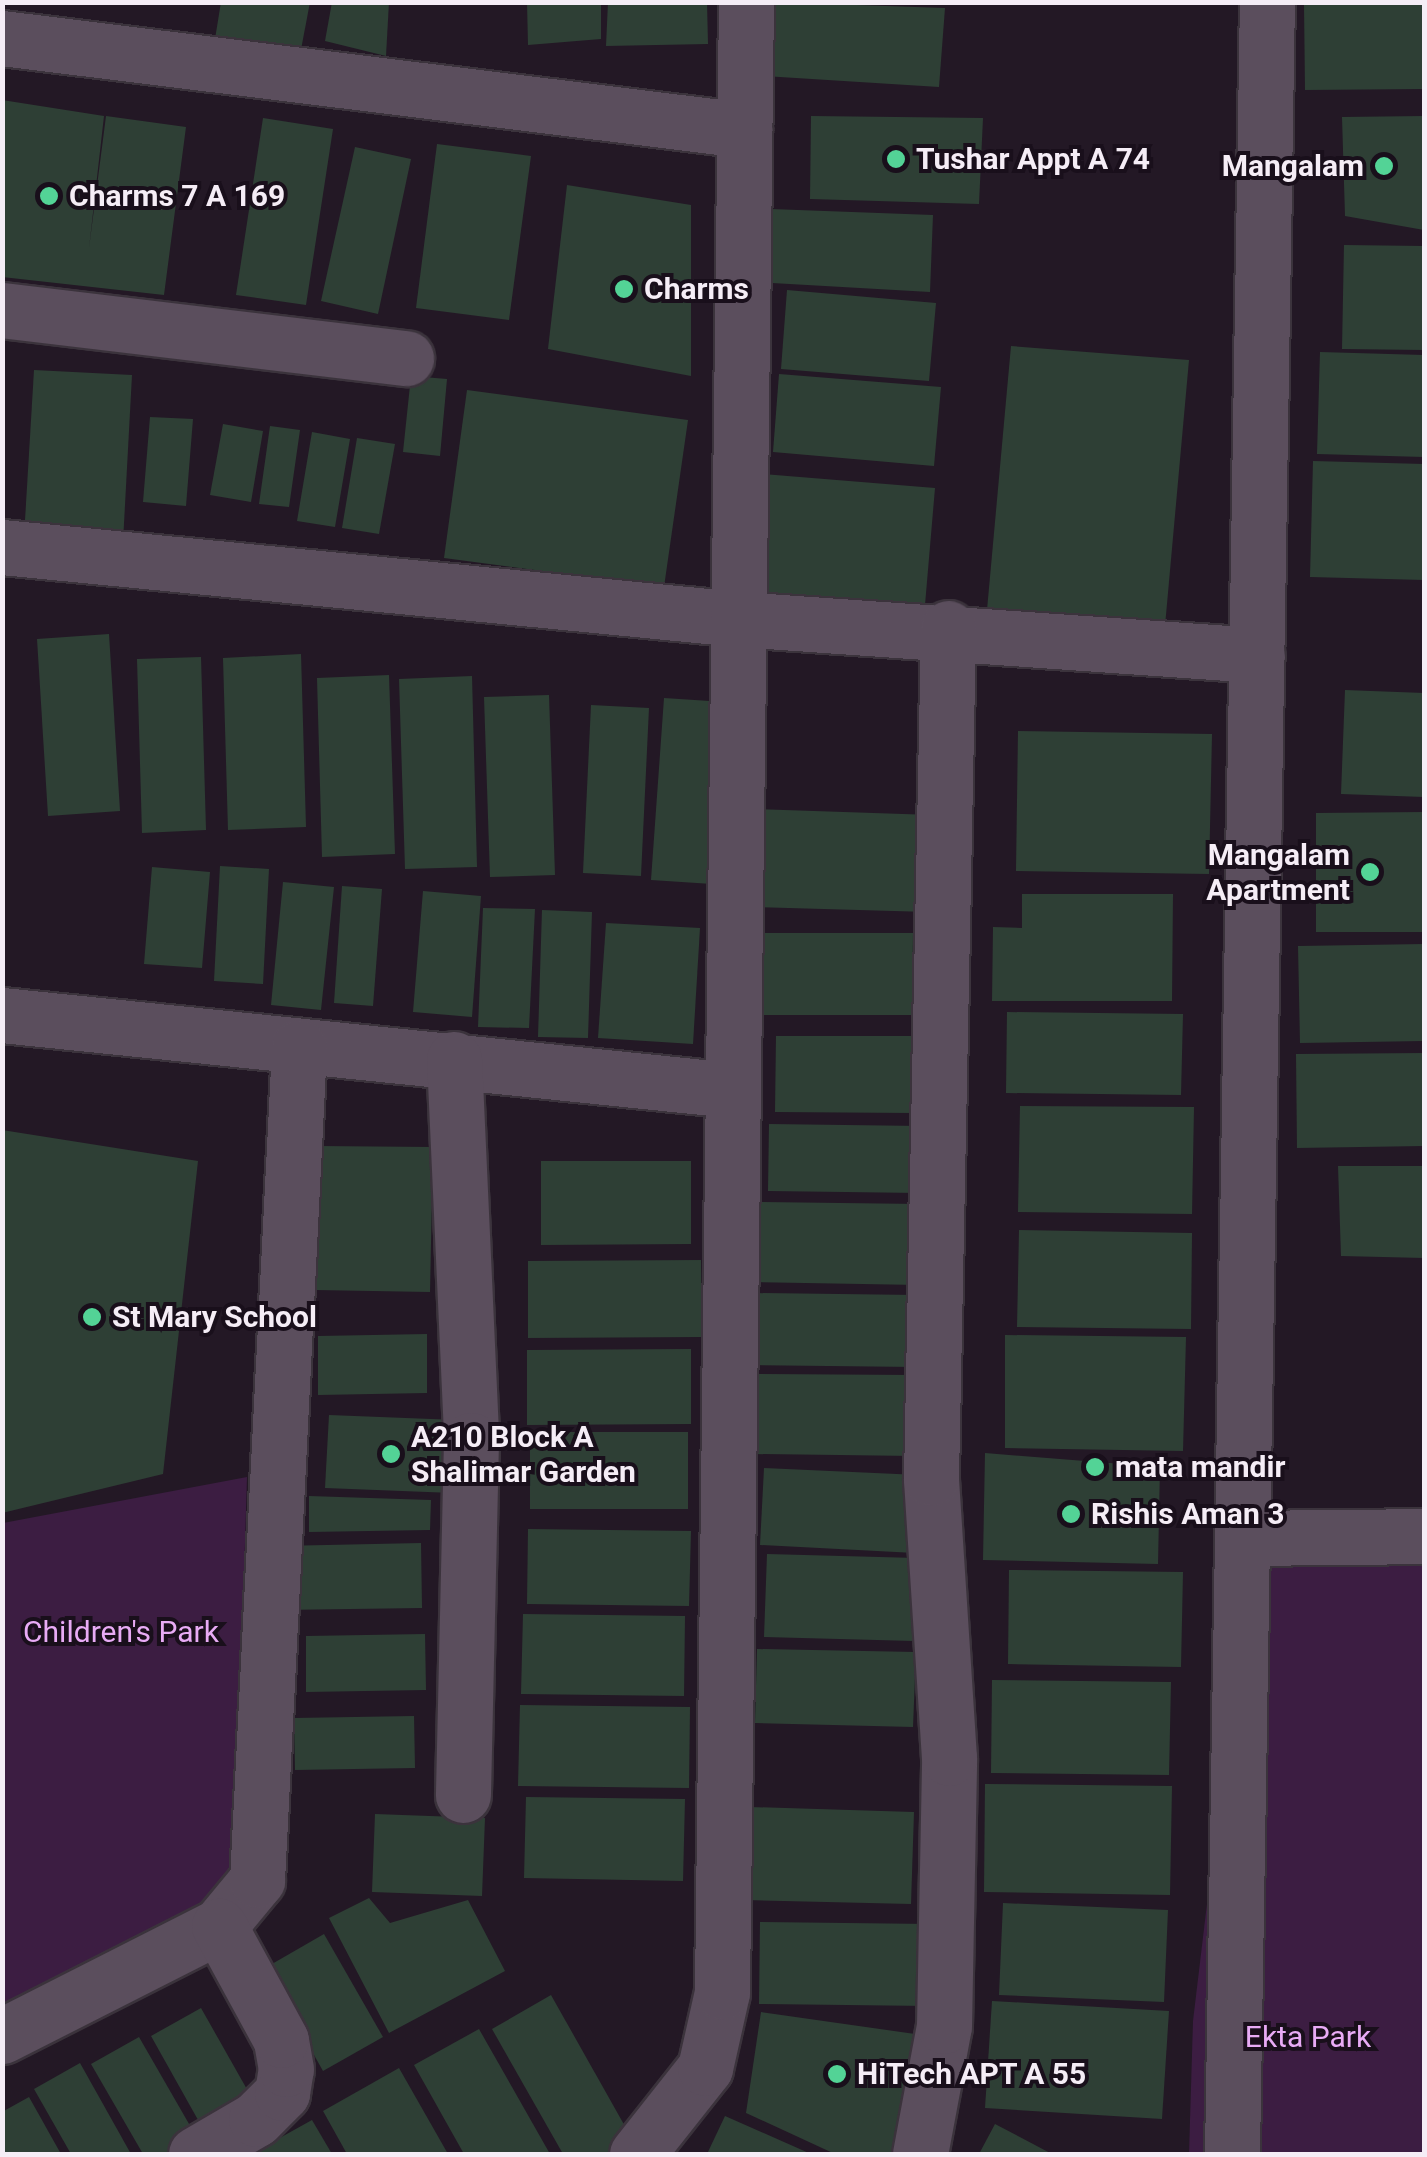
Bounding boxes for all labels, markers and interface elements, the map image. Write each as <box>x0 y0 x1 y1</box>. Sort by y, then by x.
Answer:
place label: Tushar Appt A 74 <box>916 141 1150 177</box>
marker: Tushar Appt A 74 <box>885 148 907 170</box>
place label: Mangalam <box>1222 148 1364 184</box>
marker: Mangalam <box>1373 155 1395 177</box>
place label: Charms 7 A 169 <box>69 178 285 214</box>
marker: Charms 7 A 169 <box>38 185 60 207</box>
place label: Charms <box>644 271 749 307</box>
marker: Charms <box>613 278 635 300</box>
place label: Mangalam Apartment <box>1206 837 1350 908</box>
marker: Mangalam Apartment <box>1359 861 1381 883</box>
place label: St Mary School <box>112 1299 317 1335</box>
marker: St Mary School <box>81 1306 103 1328</box>
place label: A210 Block A Shalimar Garden <box>411 1419 636 1490</box>
marker: A210 Block A Shalimar Garden <box>380 1443 402 1465</box>
place label: mata mandir <box>1115 1449 1285 1485</box>
marker: mata mandir <box>1084 1456 1106 1478</box>
place label: Rishis Aman 3 <box>1091 1496 1284 1532</box>
marker: Rishis Aman 3 <box>1060 1503 1082 1525</box>
park label: Children's Park <box>23 1614 219 1650</box>
park label: Ekta Park <box>1245 2019 1371 2055</box>
place label: HiTech APT A 55 <box>857 2056 1087 2092</box>
marker: HiTech APT A 55 <box>826 2063 848 2085</box>

